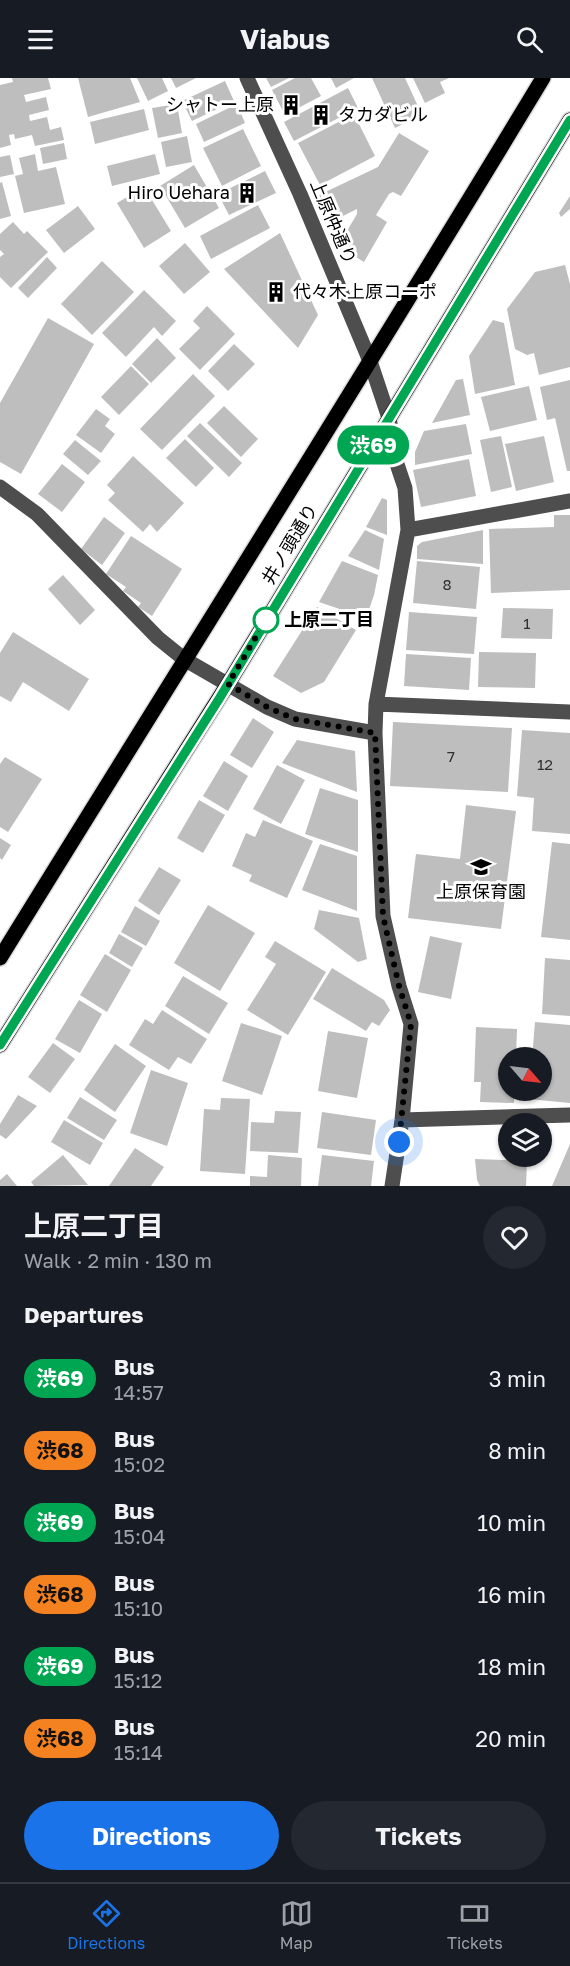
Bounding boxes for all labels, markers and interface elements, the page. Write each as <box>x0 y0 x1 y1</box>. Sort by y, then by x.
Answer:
icon: menu <box>24 23 57 56</box>
text: Viabus <box>240 23 330 55</box>
icon: search <box>513 23 546 56</box>
place label: シャトー上原 <box>166 93 274 115</box>
building icon: シャトー上原 <box>279 93 303 117</box>
building icon: タカダビル <box>309 103 333 127</box>
place label: タカダビル <box>338 103 428 125</box>
street label: 上原仲通り <box>306 176 362 267</box>
place label: Hiro Uehara <box>128 181 230 203</box>
building icon: Hiro Uehara <box>235 181 259 205</box>
building icon: 代々木上原コーポ <box>264 280 288 304</box>
place label: 代々木上原コーポ <box>293 280 437 302</box>
line badge: 渋69 <box>338 426 407 464</box>
text: 渋69 <box>349 432 397 458</box>
street label: 井ノ頭通り <box>257 499 322 588</box>
house number: 8 <box>442 575 452 593</box>
marker: 上原二丁目 <box>253 607 279 633</box>
place label: 上原二丁目 <box>284 608 374 630</box>
house number: 1 <box>523 614 531 632</box>
house number: 7 <box>447 747 455 765</box>
house number: 12 <box>537 755 553 773</box>
school or university icon: 上原保育園 <box>469 855 493 879</box>
place label: 上原保育園 <box>436 880 526 902</box>
north arrow <box>498 1047 552 1101</box>
map controls <box>498 1047 552 1167</box>
button: layers <box>498 1113 552 1167</box>
your location <box>384 1127 414 1157</box>
button: heart <box>483 1206 546 1269</box>
text: 上原二丁目 <box>24 1209 164 1242</box>
text: Walk · 2 min · 130 m <box>24 1248 212 1272</box>
text: Departures <box>24 1301 143 1328</box>
text: Bus <box>114 1353 155 1380</box>
text: 渋69 <box>36 1365 84 1391</box>
text: 3 min <box>489 1365 546 1392</box>
text: 14:57 <box>114 1380 164 1404</box>
text: Bus <box>114 1425 155 1452</box>
text: 渋68 <box>36 1437 84 1463</box>
text: 8 min <box>488 1437 546 1464</box>
text: 15:02 <box>114 1452 165 1476</box>
text: Bus <box>114 1497 155 1524</box>
text: 渋69 <box>36 1509 84 1535</box>
text: 10 min <box>477 1509 546 1536</box>
text: 15:04 <box>114 1524 166 1548</box>
text: Bus <box>114 1569 155 1596</box>
text: 渋68 <box>36 1581 84 1607</box>
text: 16 min <box>478 1581 546 1608</box>
text: 15:10 <box>114 1596 163 1620</box>
text: Bus <box>114 1641 155 1668</box>
text: 渋69 <box>36 1653 84 1679</box>
text: 18 min <box>478 1653 546 1680</box>
text: 15:12 <box>114 1668 162 1692</box>
text: Bus <box>114 1713 155 1740</box>
text: 渋68 <box>36 1725 84 1751</box>
text: 20 min <box>475 1725 546 1752</box>
text: 15:14 <box>114 1740 163 1764</box>
button: Directions <box>24 1801 279 1870</box>
button: Tickets <box>291 1801 546 1870</box>
tab: Directions <box>67 1897 145 1953</box>
tab: Map <box>280 1897 313 1953</box>
tab: Tickets <box>447 1897 503 1953</box>

